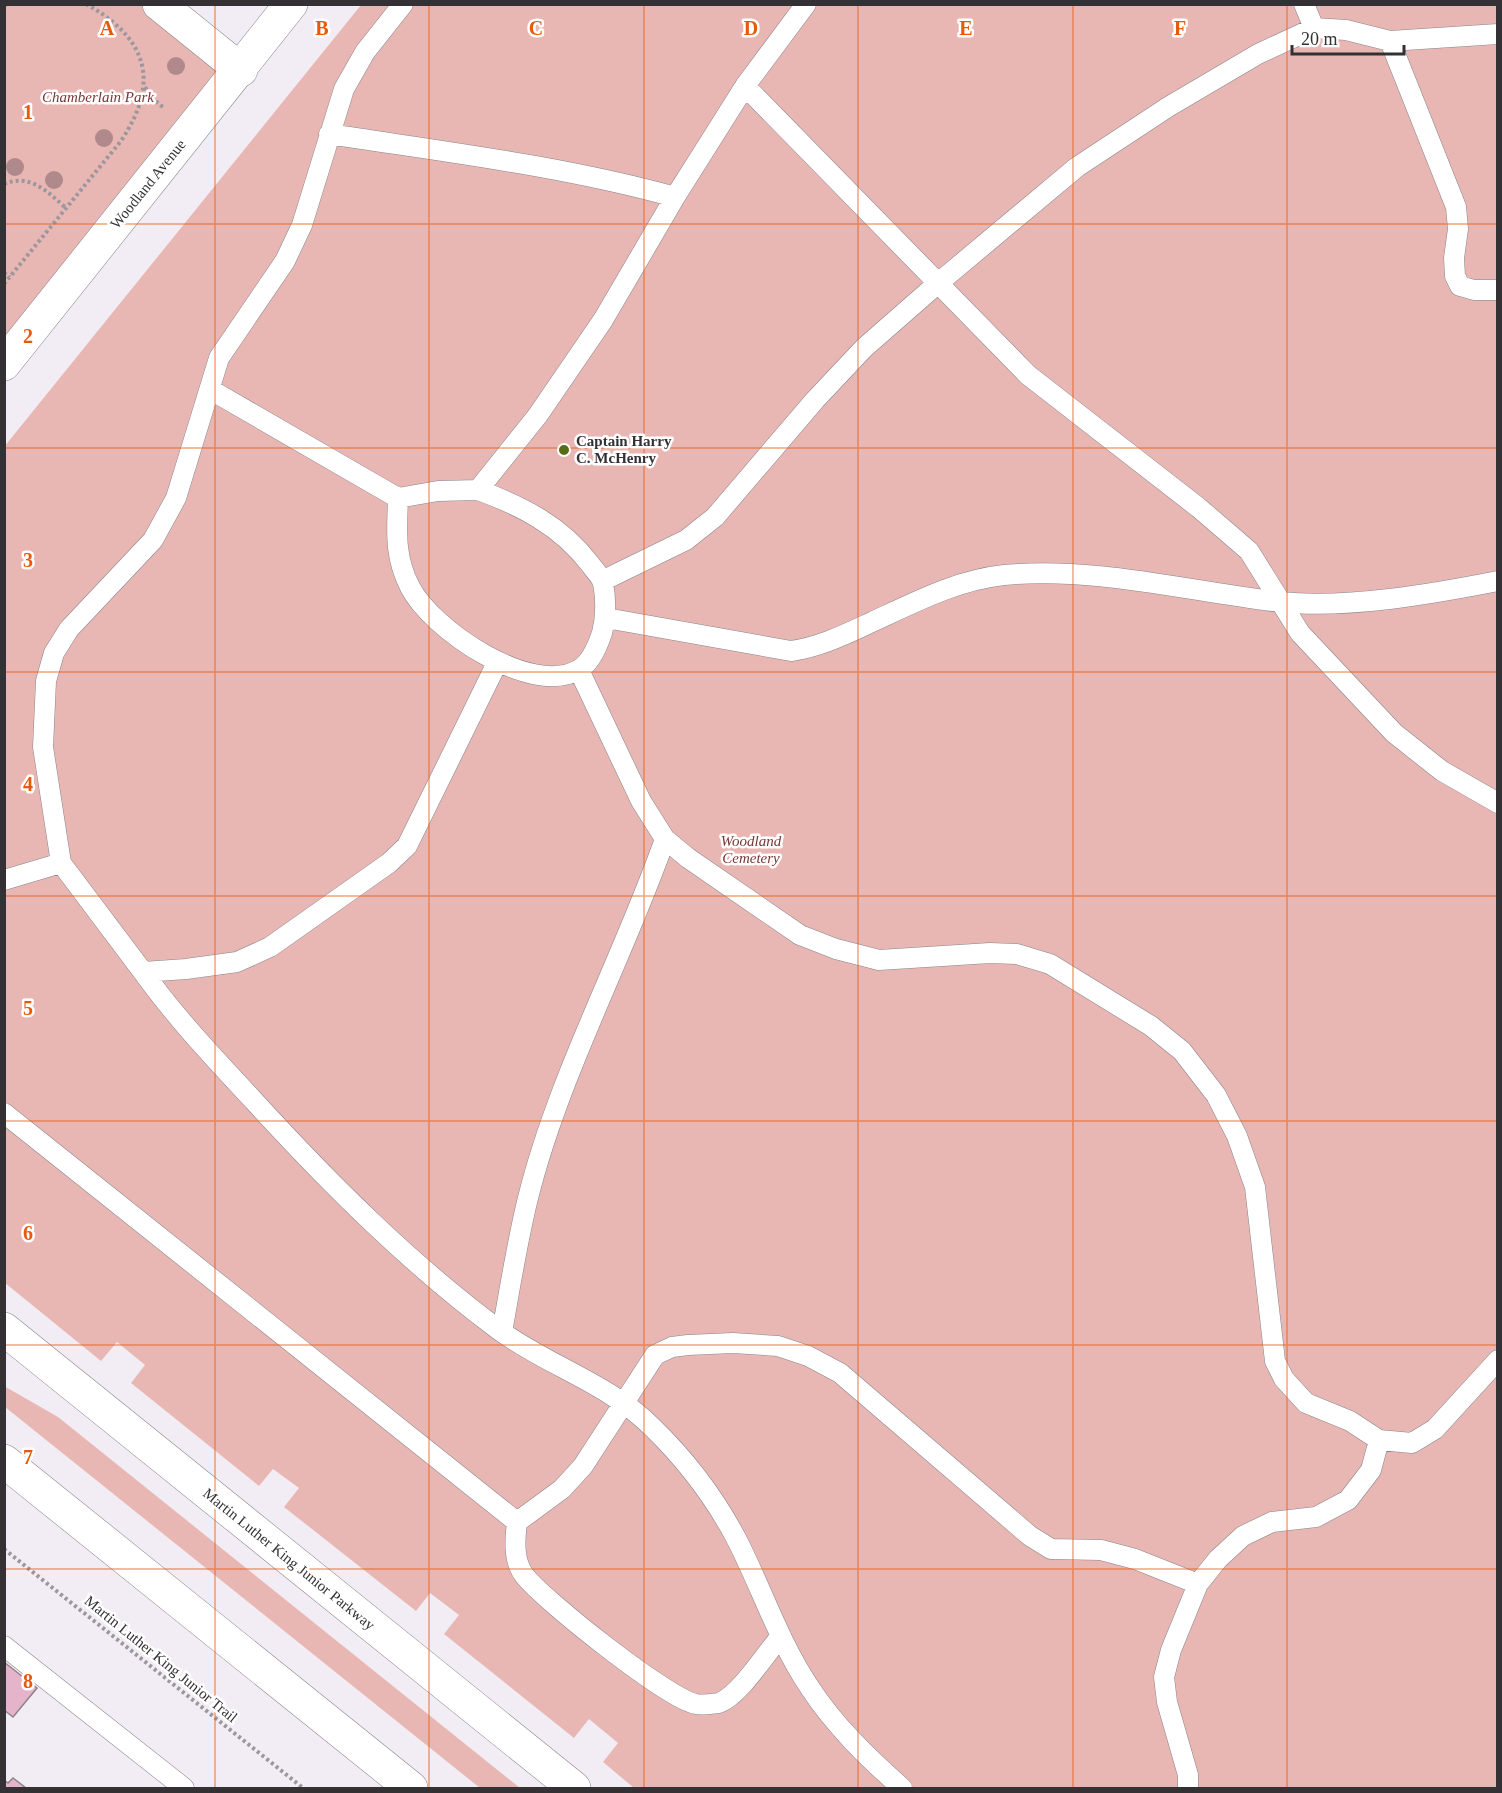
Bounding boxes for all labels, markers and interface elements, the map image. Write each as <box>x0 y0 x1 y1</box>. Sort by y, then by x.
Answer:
text: A <box>100 17 115 39</box>
text: B <box>315 17 329 39</box>
text: C <box>529 17 543 39</box>
text: D <box>744 17 758 39</box>
text: E <box>959 17 973 39</box>
text: F <box>1174 17 1186 39</box>
scale bar <box>1292 18 1404 56</box>
text: 20 m <box>1301 29 1338 49</box>
park label: Chamberlain Park <box>42 89 154 105</box>
text: 1 <box>23 101 33 123</box>
street label: Woodland Avenue <box>107 136 189 232</box>
text: 2 <box>23 325 33 347</box>
place label: Captain Harry C. McHenry <box>576 433 672 466</box>
marker: Captain Harry C. McHenry <box>557 443 571 457</box>
text: 3 <box>23 549 33 571</box>
text: 4 <box>23 773 33 795</box>
park label: Woodland Cemetery <box>721 833 782 866</box>
text: 5 <box>23 997 33 1019</box>
text: 6 <box>23 1222 33 1244</box>
text: 7 <box>23 1446 33 1468</box>
street label: Martin Luther King Junior Parkway <box>200 1485 378 1633</box>
street label: Martin Luther King Junior Trail <box>81 1592 241 1726</box>
text: 8 <box>23 1670 33 1692</box>

